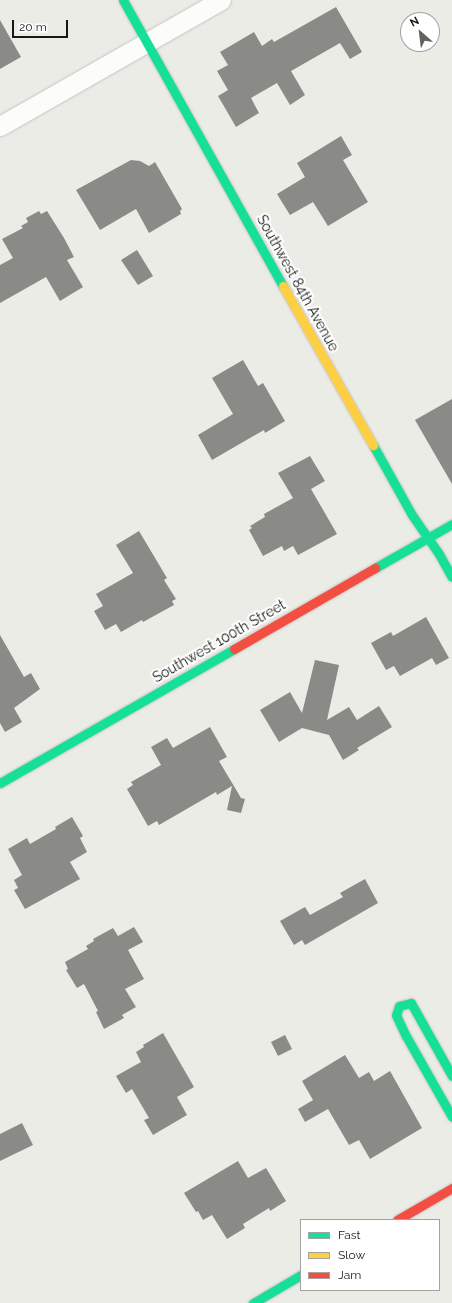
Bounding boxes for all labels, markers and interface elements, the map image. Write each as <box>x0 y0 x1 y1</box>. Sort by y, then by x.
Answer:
scale bar <box>14 12 70 38</box>
north arrow <box>400 12 440 52</box>
text: N <box>408 14 421 30</box>
text: 20 m <box>19 20 47 34</box>
street label: Southwest 84th Avenue <box>253 212 343 354</box>
street label: Southwest 100th Street <box>150 596 288 686</box>
legend <box>300 1219 440 1291</box>
text: Fast <box>338 1228 361 1242</box>
text: Slow <box>338 1248 365 1262</box>
text: Jam <box>338 1268 361 1282</box>

